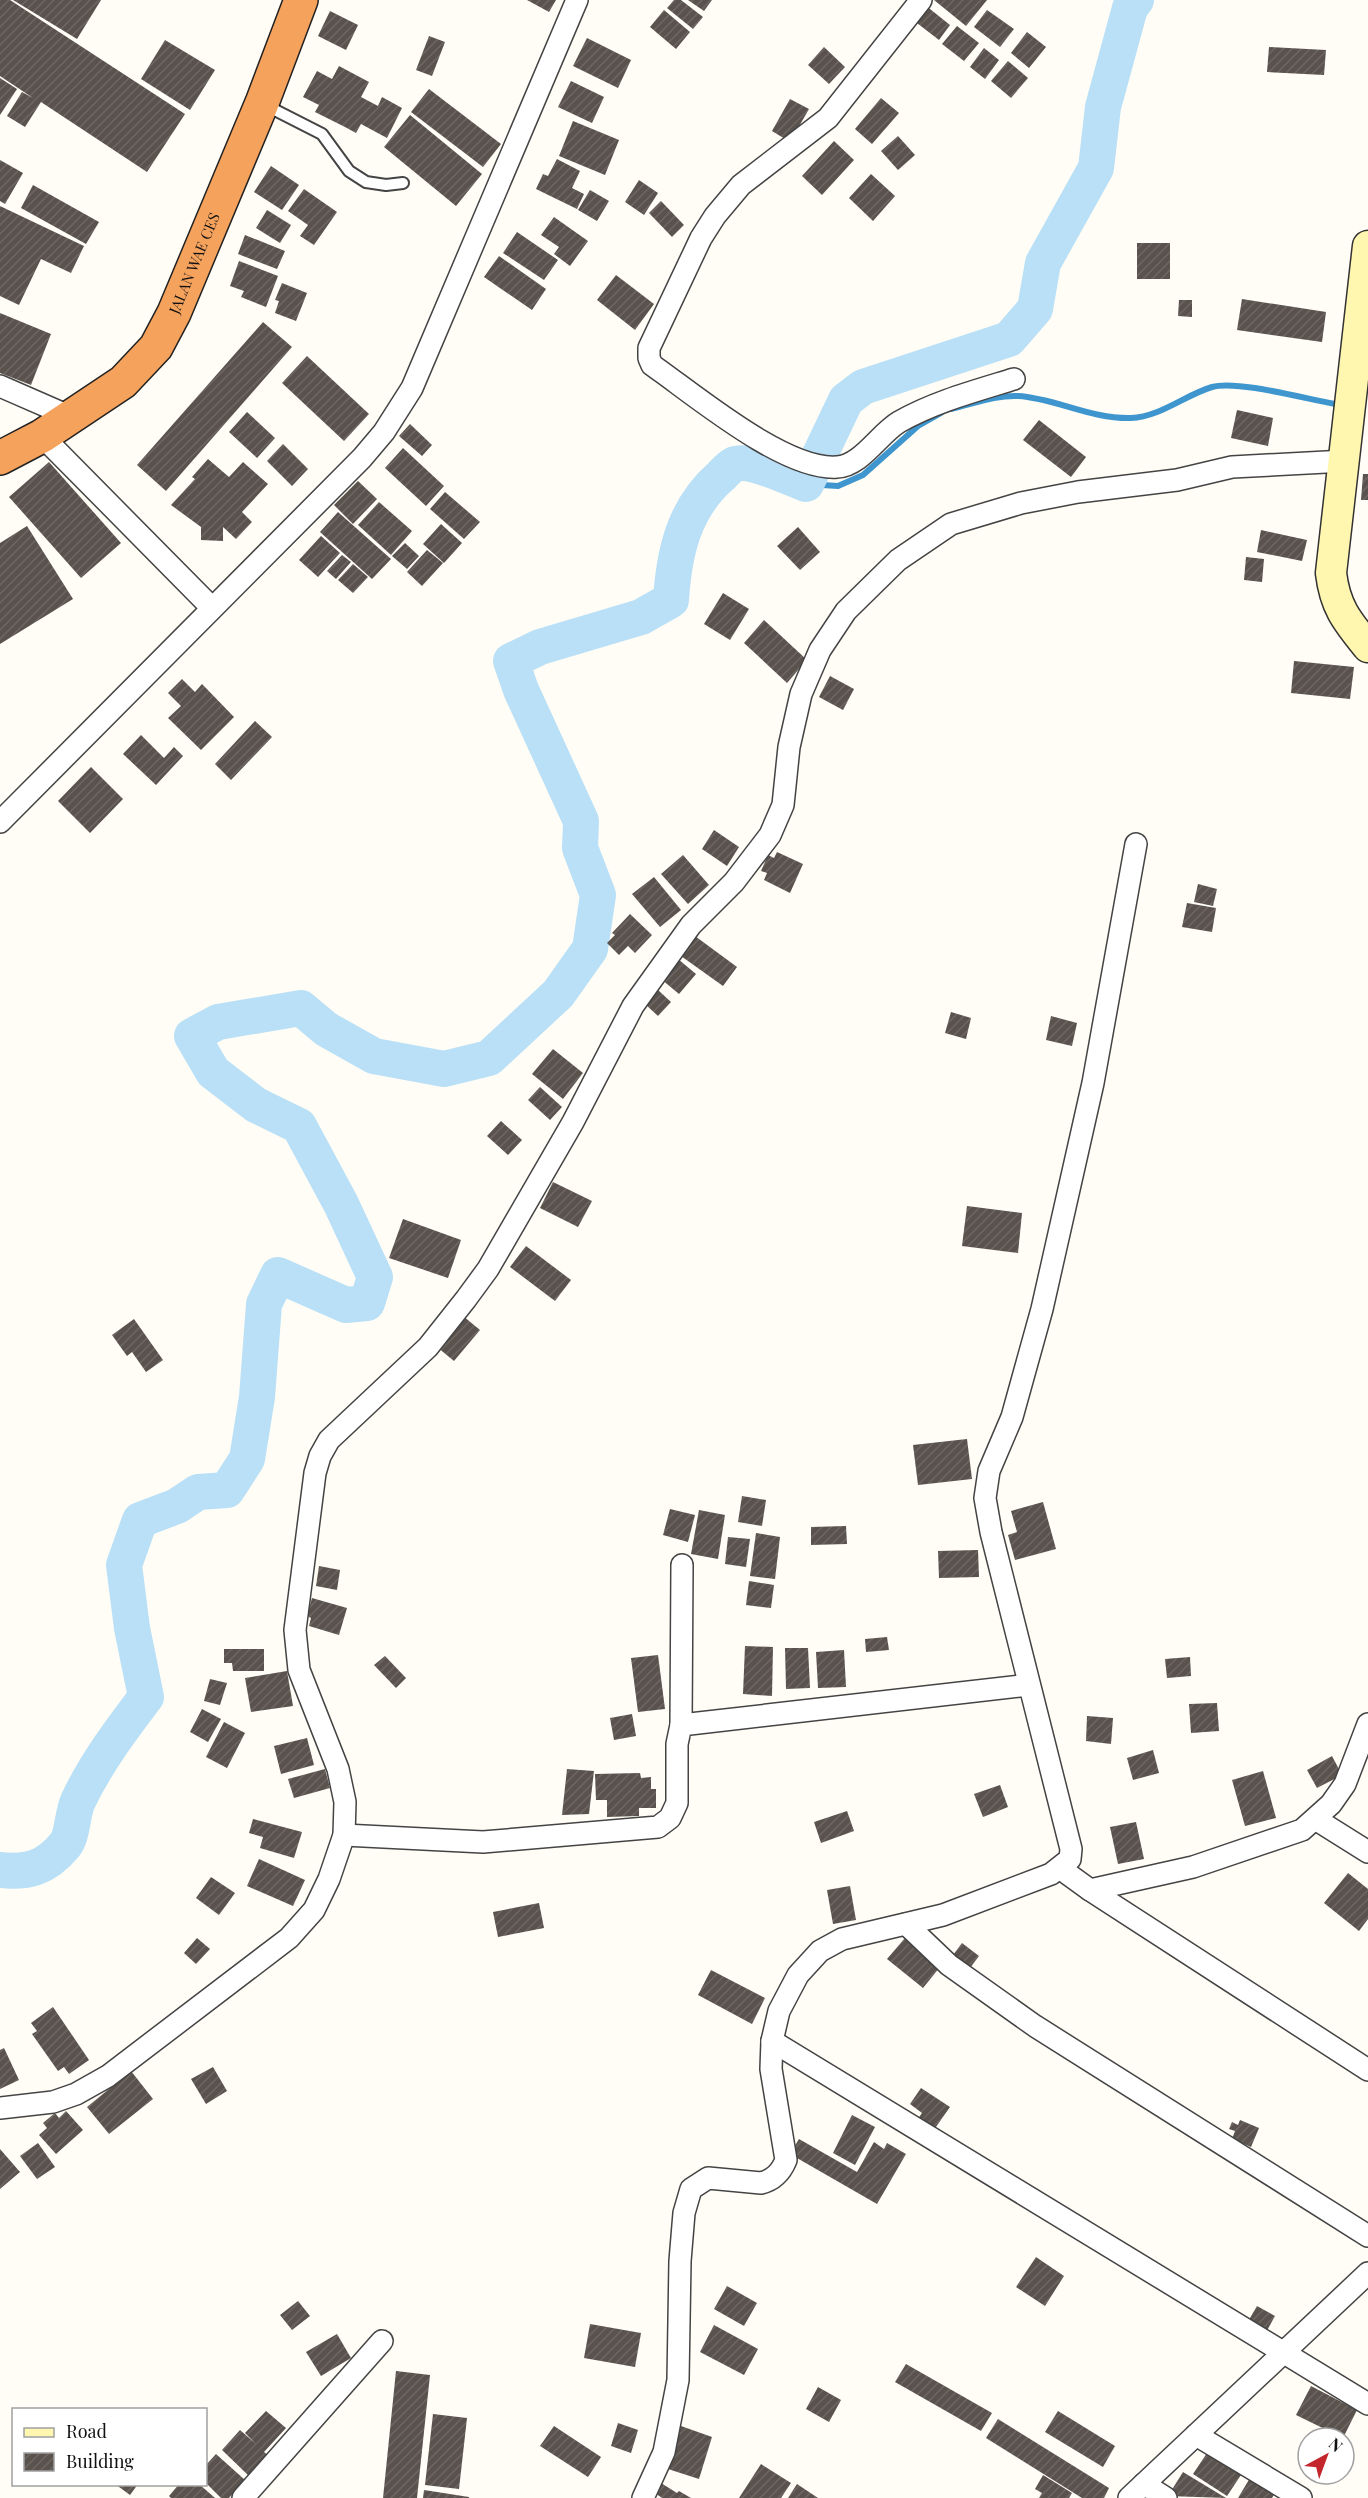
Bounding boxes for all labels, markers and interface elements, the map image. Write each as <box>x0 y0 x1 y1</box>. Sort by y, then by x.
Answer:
street label: JALAN WAE CES <box>163 209 224 318</box>
legend <box>12 2408 207 2486</box>
text: Road <box>66 2419 107 2443</box>
north arrow <box>1296 2426 1356 2486</box>
text: N <box>1325 2433 1348 2456</box>
text: Building <box>66 2449 134 2473</box>

